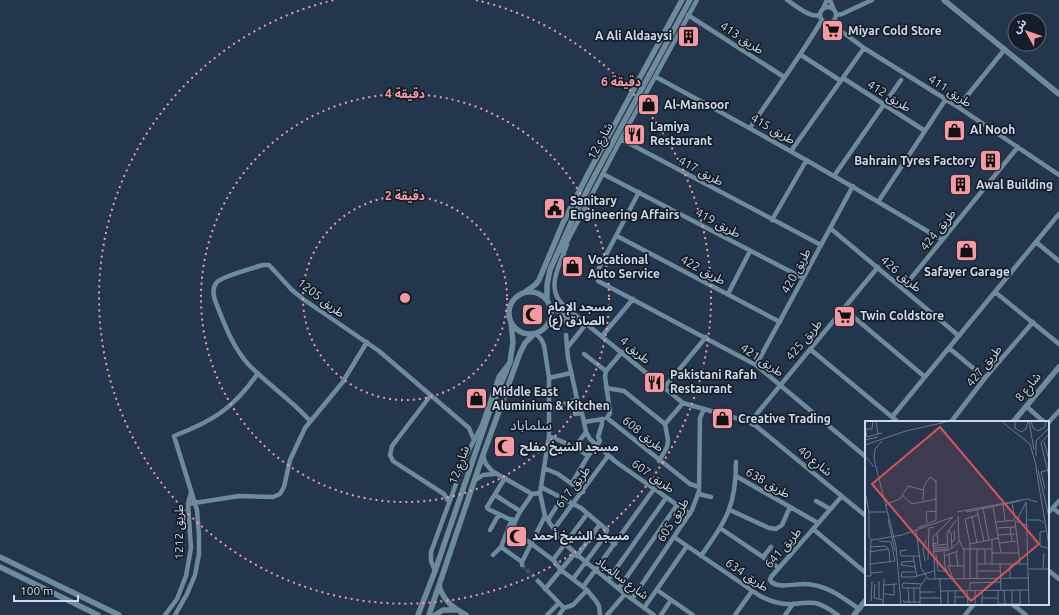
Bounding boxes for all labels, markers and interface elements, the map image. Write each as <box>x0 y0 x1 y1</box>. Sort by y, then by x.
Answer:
north arrow <box>1007 12 1047 52</box>
text: ش <box>1010 16 1030 36</box>
supermarket icon: Miyar Cold Store <box>820 18 846 44</box>
street label: طريق 413 <box>717 19 766 58</box>
building icon: A Ali Aldaaysi <box>675 23 701 49</box>
place label: Miyar Cold Store <box>848 24 942 37</box>
place label: A Ali Aldaaysi <box>595 29 672 42</box>
street label: طريق 411 <box>925 72 974 111</box>
text: 6 دقيقة <box>601 75 641 89</box>
street label: طريق 412 <box>864 77 913 116</box>
text: 4 دقيقة <box>385 87 425 101</box>
shop icon: Al-Mansoor <box>636 92 662 118</box>
place label: Al-Mansoor <box>664 98 729 111</box>
street label: طريق 415 <box>748 111 798 148</box>
shop icon: Al Nooh <box>942 117 968 143</box>
street label: شارع 12 <box>585 120 617 163</box>
place label: Lamiya Restaurant <box>650 120 712 147</box>
restaurant icon: Lamiya Restaurant <box>621 121 647 147</box>
place label: Al Nooh <box>970 123 1015 136</box>
building icon: Bahrain Tyres Factory <box>978 148 1004 174</box>
street label: طريق 417 <box>676 153 726 190</box>
place label: Bahrain Tyres Factory <box>854 154 977 167</box>
building icon: Awal Building <box>947 172 973 198</box>
place label: Awal Building <box>976 178 1053 191</box>
text: 2 دقيقة <box>385 189 425 203</box>
place label: Sanitary Engineering Affairs <box>570 194 680 221</box>
public building icon: Sanitary Engineering Affairs <box>541 195 567 221</box>
street label: طريق 419 <box>693 205 743 242</box>
street label: طريق 424 <box>917 207 960 254</box>
shop icon: Safayer Garage <box>954 238 980 264</box>
street label: طريق 420 <box>778 246 815 296</box>
street label: طريق 422 <box>678 252 728 289</box>
place label: Vocational Auto Service <box>588 253 660 280</box>
street label: طريق 426 <box>877 253 924 296</box>
shop icon: Vocational Auto Service <box>559 254 585 280</box>
place label: Safayer Garage <box>924 265 1010 278</box>
street label: طريق 1205 <box>294 276 347 321</box>
centre of rings <box>398 291 412 305</box>
place label: مسجد الإمام الصادق (ع) <box>548 300 613 330</box>
mosque icon: مسجد الإمام الصادق (ع) <box>519 301 545 327</box>
supermarket icon: Twin Coldstore <box>832 303 858 329</box>
place label: Twin Coldstore <box>860 309 944 322</box>
street label: طريق 425 <box>783 317 826 364</box>
street label: طريق 4 <box>616 333 653 367</box>
street label: طريق 421 <box>737 341 786 380</box>
street label: طريق 427 <box>963 343 1006 390</box>
place label: Pakistani Rafah Restaurant <box>670 368 757 395</box>
restaurant icon: Pakistani Rafah Restaurant <box>641 369 667 395</box>
street label: شارع 8 <box>1012 370 1045 405</box>
place label: Middle East Aluminium & Kitchen <box>492 385 610 412</box>
shop icon: Middle East Aluminium & Kitchen <box>464 386 490 412</box>
shop icon: Creative Trading <box>710 406 736 432</box>
place label: Creative Trading <box>738 412 831 425</box>
street label: طريق 608 <box>619 413 666 456</box>
district label: سلماباد <box>510 417 552 433</box>
inset map <box>865 421 1049 605</box>
mosque icon: مسجد الشيخ مفلح <box>492 434 518 460</box>
place label: مسجد الشيخ مفلح <box>520 440 619 456</box>
street label: شارع 40 <box>794 443 835 480</box>
street label: شارع 12 <box>446 444 474 487</box>
street label: طريق 607 <box>628 456 677 497</box>
street label: طريق 617 <box>553 463 594 511</box>
street label: طريق 638 <box>743 465 793 502</box>
street label: طريق 605 <box>654 496 693 545</box>
street label: طريق 1212 <box>172 504 187 560</box>
mosque icon: مسجد الشيخ أحمد <box>503 523 529 549</box>
street label: طريق 641 <box>762 525 805 572</box>
place label: مسجد الشيخ أحمد <box>532 528 630 545</box>
street label: شارع سالمباد <box>592 554 651 604</box>
street label: طريق 634 <box>722 556 771 595</box>
scale bar <box>14 577 78 603</box>
text: 100 m <box>20 584 53 597</box>

